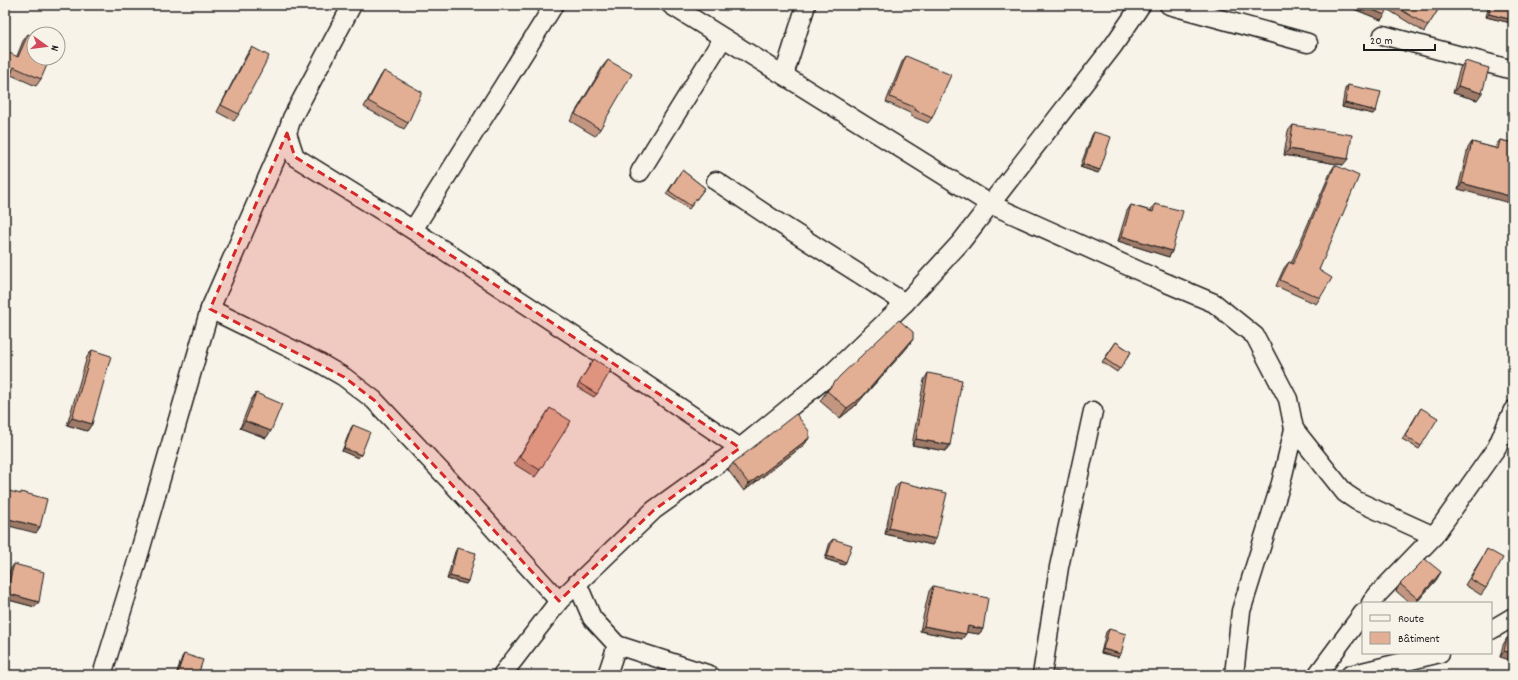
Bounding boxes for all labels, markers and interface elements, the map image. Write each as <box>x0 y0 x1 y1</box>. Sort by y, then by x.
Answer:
north arrow <box>26 26 66 66</box>
scale bar <box>1364 26 1435 52</box>
text: 20 m <box>1370 33 1393 50</box>
text: N <box>45 43 62 53</box>
legend <box>1362 602 1492 654</box>
text: Route <box>1398 611 1424 628</box>
text: Bâtiment <box>1398 631 1440 648</box>

